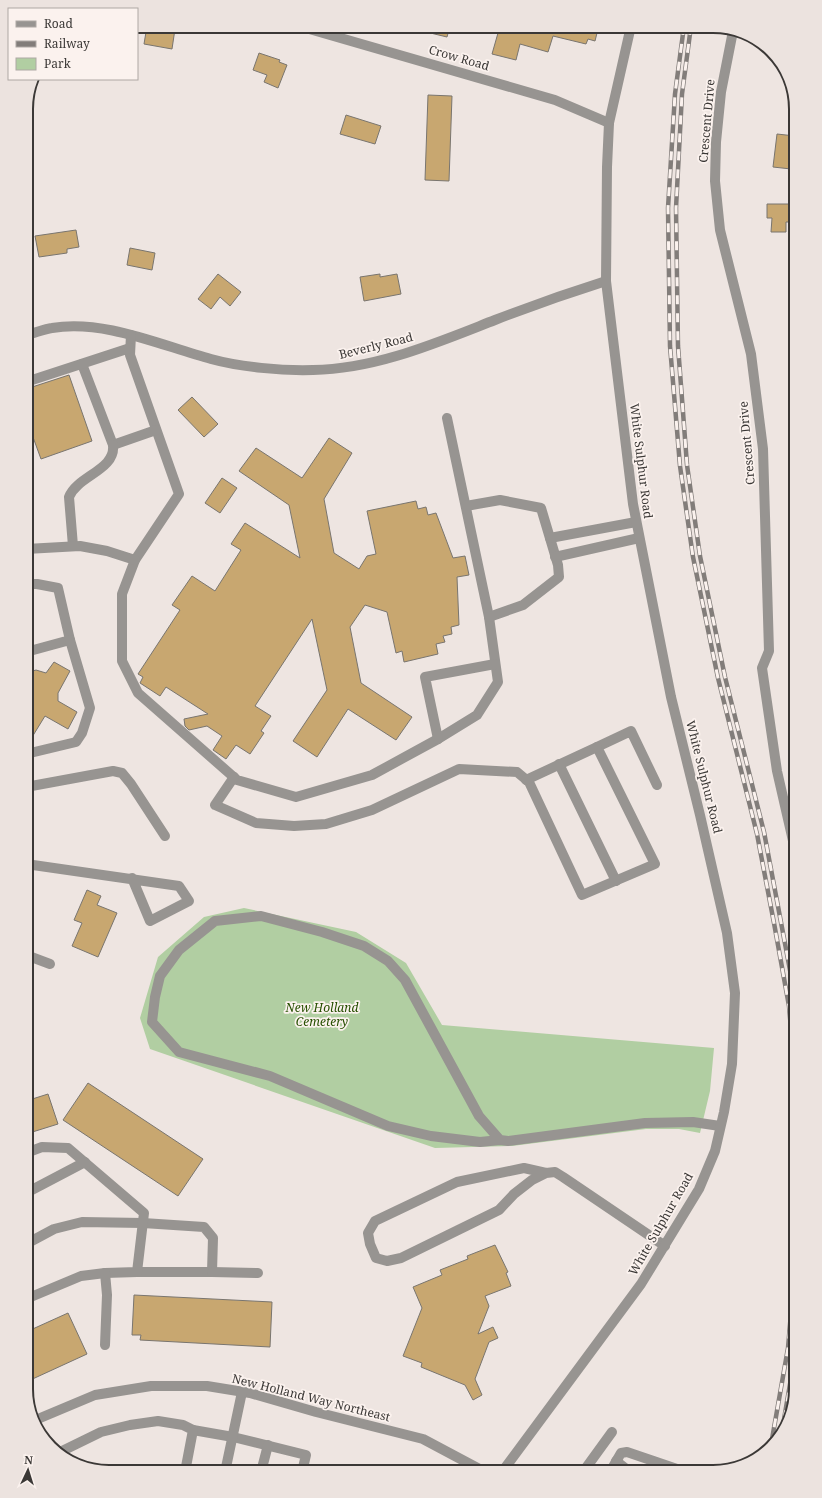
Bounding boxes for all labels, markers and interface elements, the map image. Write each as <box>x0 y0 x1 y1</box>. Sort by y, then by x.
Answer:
legend <box>8 8 138 80</box>
text: Road <box>44 15 74 32</box>
text: Railway <box>44 35 90 52</box>
street label: Crow Road <box>427 41 492 74</box>
text: Park <box>44 55 72 72</box>
street label: Crescent Drive <box>694 78 719 163</box>
street label: Beverly Road <box>337 328 415 363</box>
street label: Crescent Drive <box>734 401 759 486</box>
street label: White Sulphur Road <box>626 402 657 520</box>
street label: White Sulphur Road <box>682 719 727 836</box>
park label: New Holland Cemetery <box>285 999 358 1030</box>
street label: White Sulphur Road <box>624 1169 697 1278</box>
street label: New Holland Way Northeast <box>230 1370 392 1425</box>
north arrow <box>8 1450 48 1490</box>
text: N <box>24 1452 34 1467</box>

